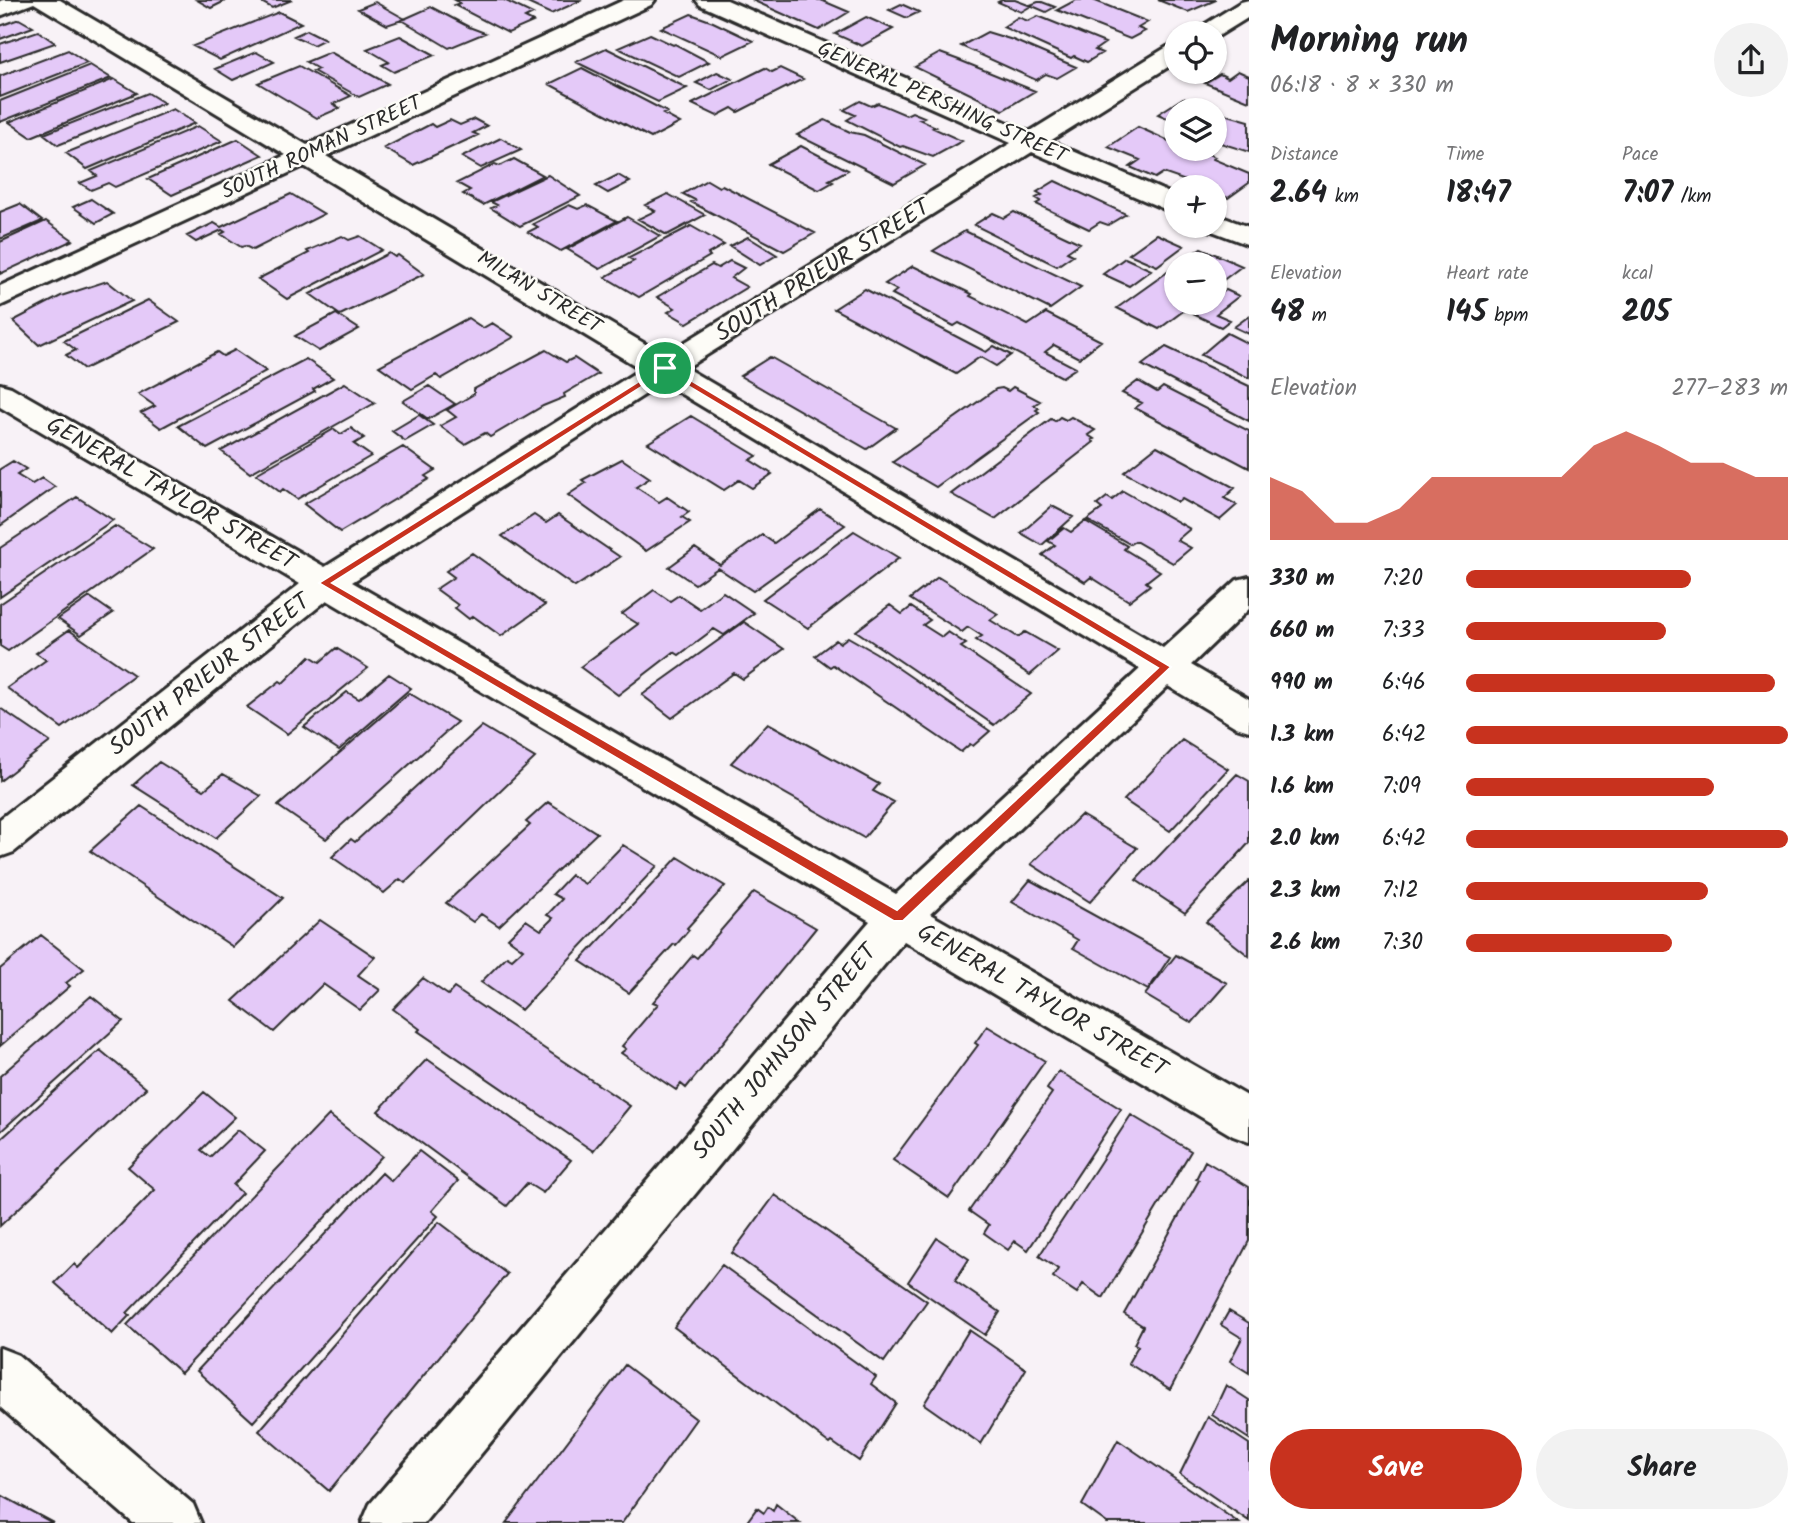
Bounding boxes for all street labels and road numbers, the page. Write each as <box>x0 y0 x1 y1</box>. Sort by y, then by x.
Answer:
street label: GENERAL PERSHING STREET <box>812 33 1074 174</box>
street label: SOUTH ROMAN STREET <box>216 86 429 209</box>
street label: SOUTH PRIEUR STREET <box>708 188 940 353</box>
street label: MILAN STREET <box>470 243 609 344</box>
street label: GENERAL TAYLOR STREET <box>38 406 305 583</box>
street label: SOUTH PRIEUR STREET <box>101 582 321 767</box>
street label: GENERAL TAYLOR STREET <box>909 913 1176 1090</box>
street label: SOUTH JOHNSON STREET <box>682 933 889 1169</box>

